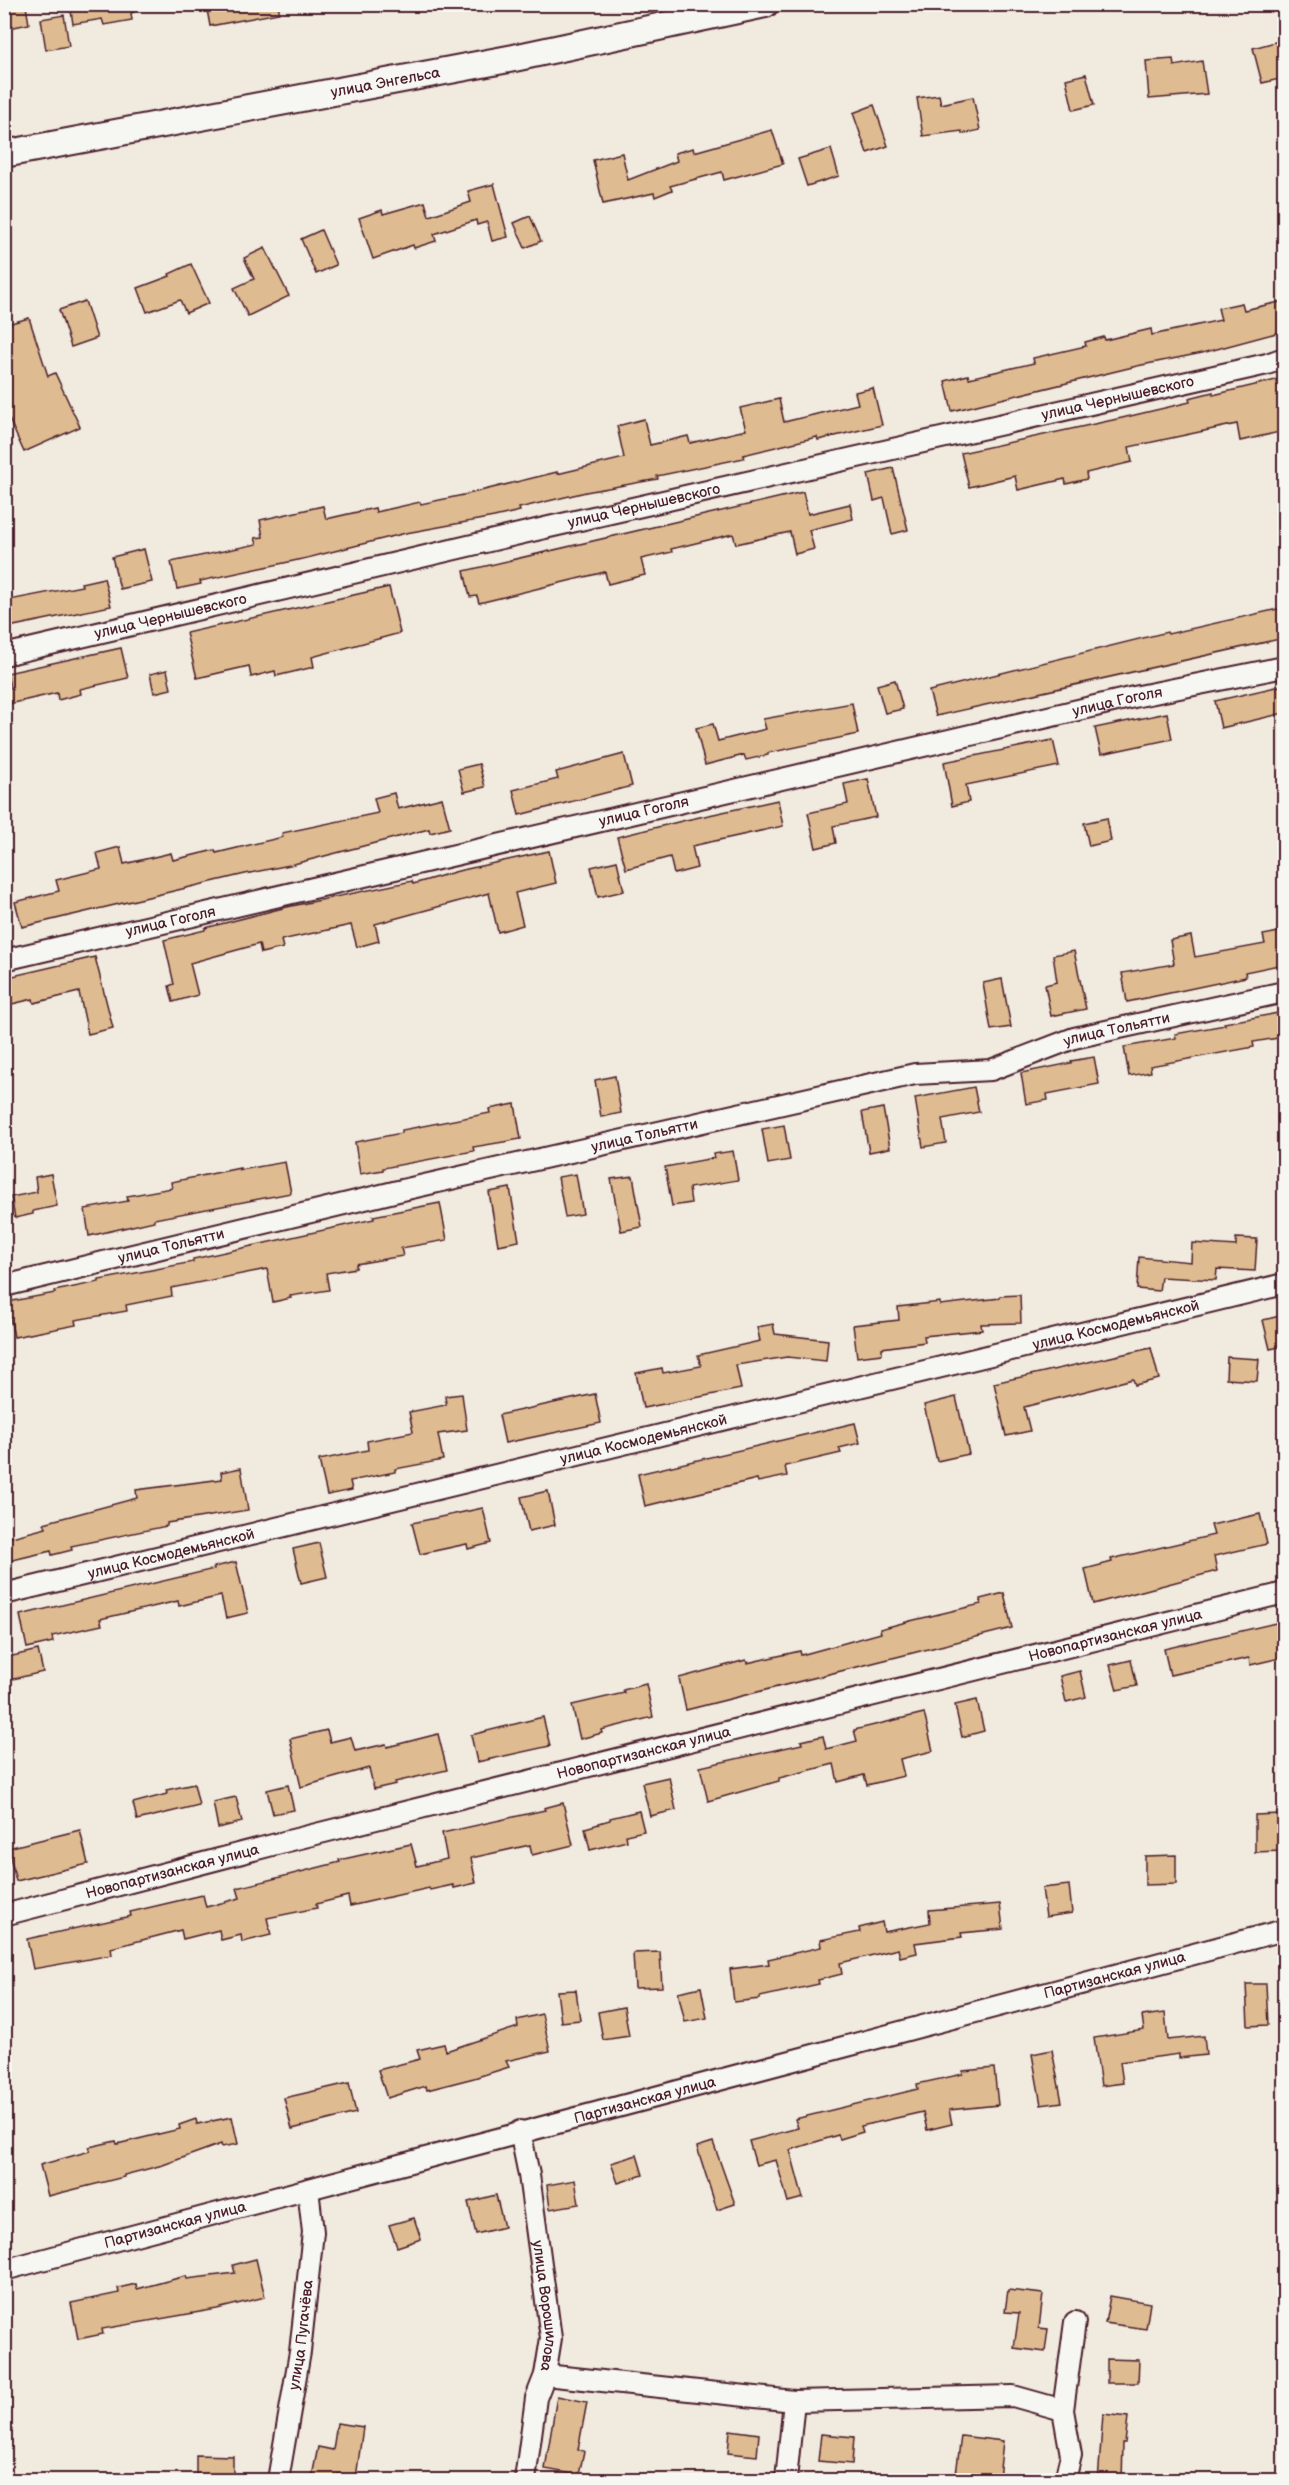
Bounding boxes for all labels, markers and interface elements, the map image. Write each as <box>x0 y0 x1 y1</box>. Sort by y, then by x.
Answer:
street label: улица Энгельса <box>329 63 442 102</box>
street label: улица Чернышевского <box>1040 372 1196 425</box>
street label: улица Чернышевского <box>566 479 722 532</box>
street label: улица Чернышевского <box>93 589 249 643</box>
street label: улица Гоголя <box>1071 683 1164 721</box>
street label: улица Гоголя <box>597 792 691 831</box>
street label: улица Гоголя <box>124 902 218 941</box>
street label: улица Тольятти <box>1061 1008 1172 1051</box>
street label: улица Тольятти <box>590 1114 700 1157</box>
street label: улица Тольятти <box>116 1224 226 1268</box>
street label: улица Космодемьянской <box>1031 1296 1201 1355</box>
street label: улица Космодемьянской <box>558 1410 729 1469</box>
street label: улица Космодемьянской <box>86 1525 257 1583</box>
street label: Новопартизанская улица <box>1027 1605 1204 1666</box>
street label: Новопартизанская улица <box>555 1722 733 1784</box>
street label: Новопартизанская улица <box>84 1840 261 1903</box>
street label: Партизанская улица <box>1042 1948 1188 2003</box>
street label: Партизанская улица <box>572 2072 718 2128</box>
street label: Партизанская улица <box>102 2197 248 2253</box>
street label: улица Ворошилова <box>528 2239 560 2373</box>
street label: улица Пугачёва <box>285 2279 318 2391</box>

